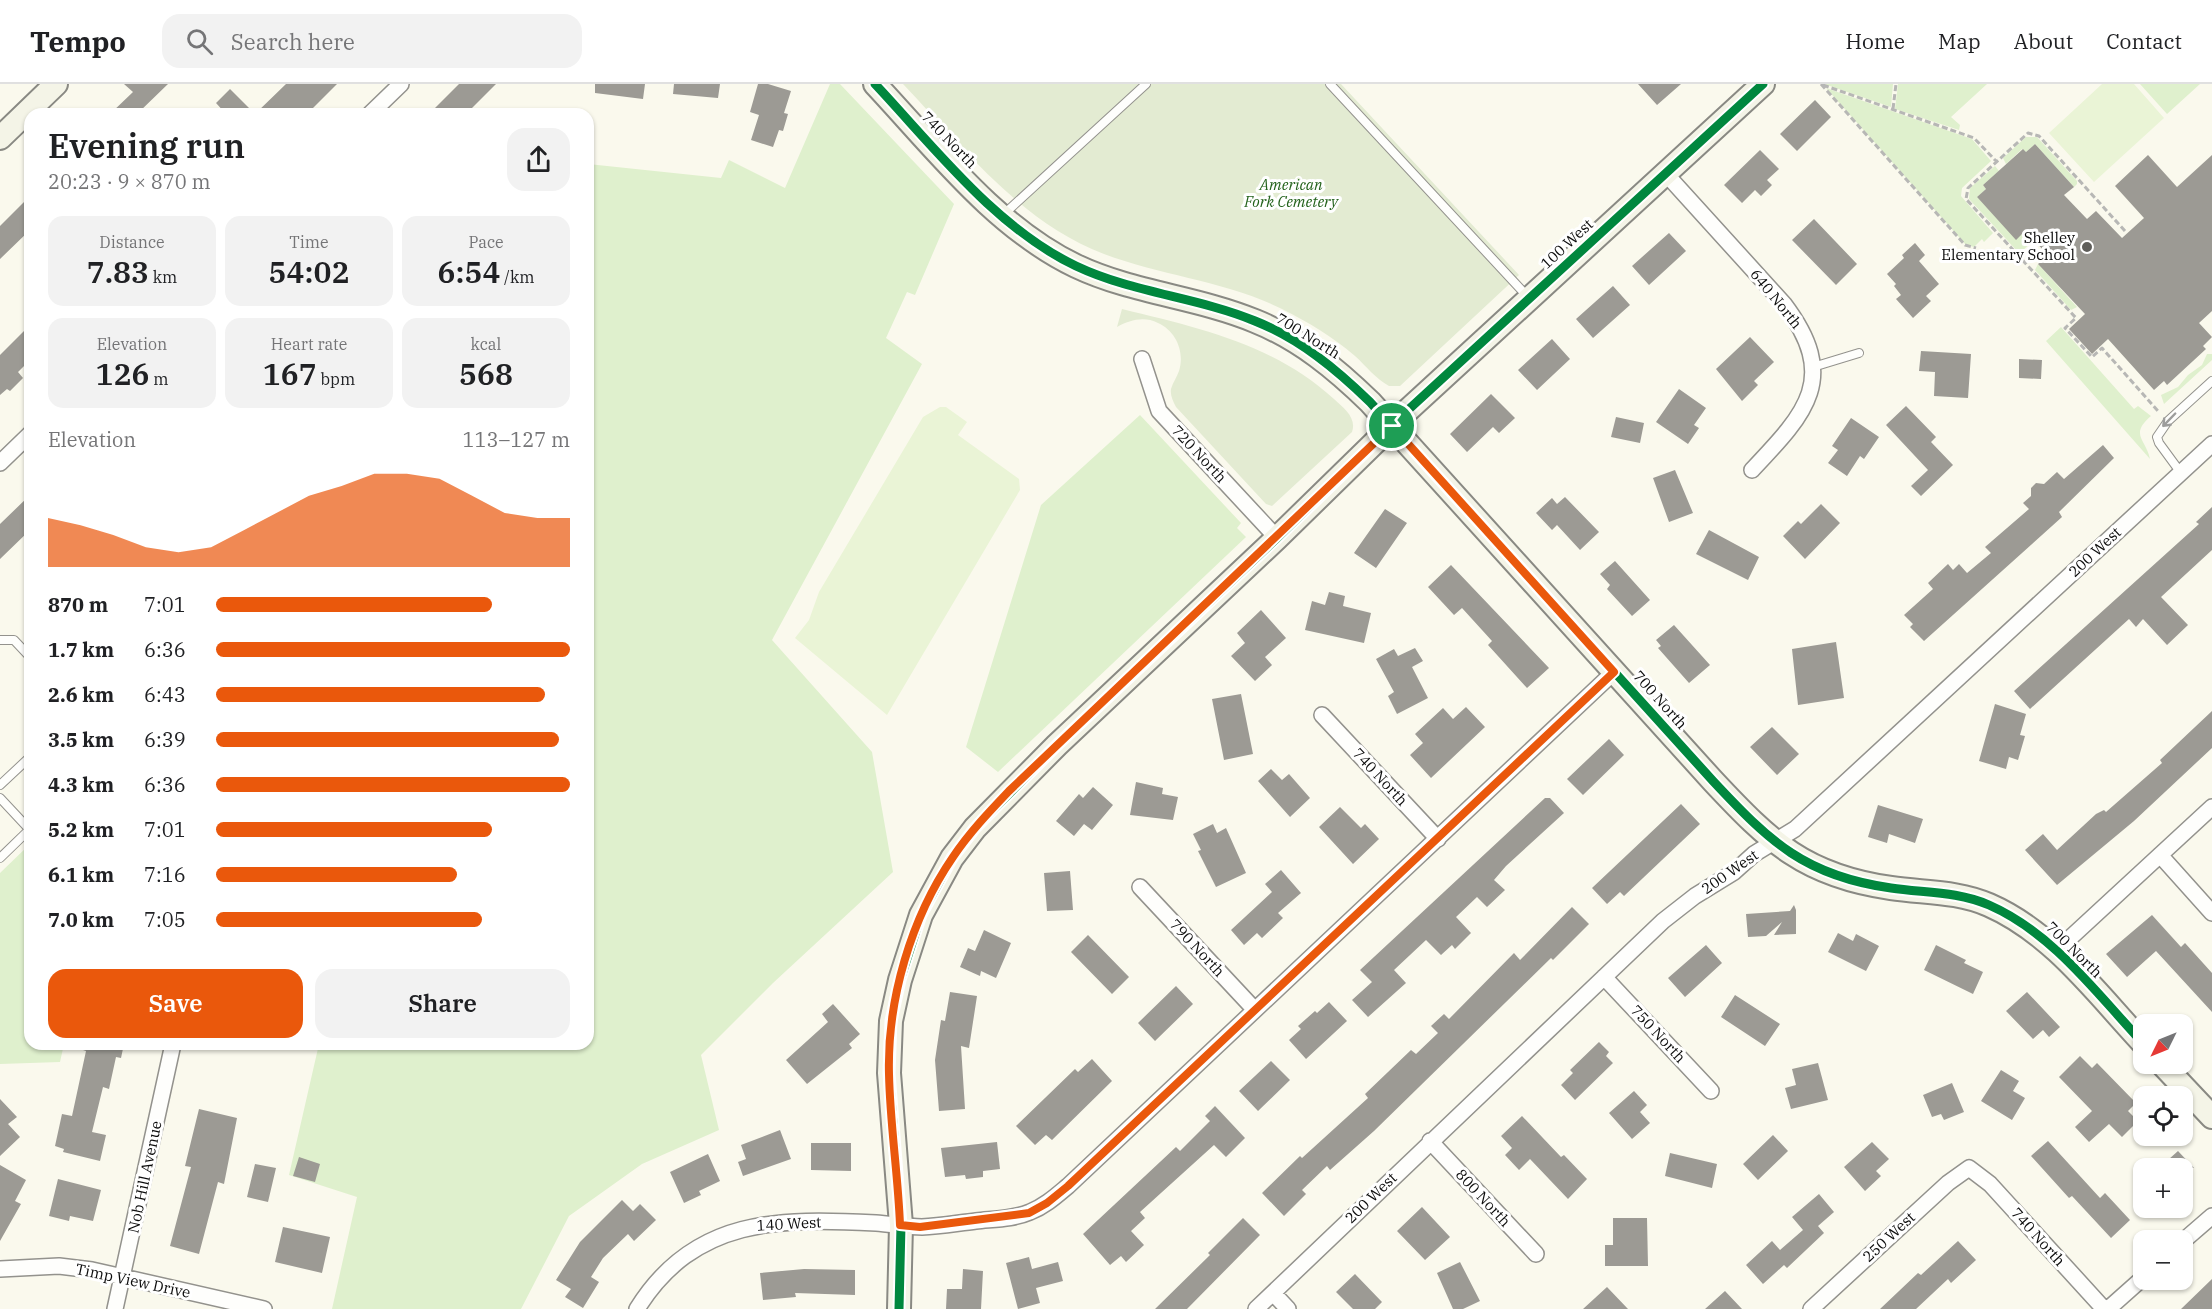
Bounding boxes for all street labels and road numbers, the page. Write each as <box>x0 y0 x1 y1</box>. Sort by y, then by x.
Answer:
street label: 740 North <box>918 107 981 172</box>
street label: 100 West <box>1536 215 1597 273</box>
street label: 640 North <box>1746 265 1806 333</box>
street label: 700 North <box>1273 308 1344 363</box>
street label: 720 North <box>1168 421 1231 486</box>
street label: 200 West <box>2064 523 2125 581</box>
street label: 700 North <box>1629 667 1692 733</box>
street label: 740 North <box>1349 744 1412 809</box>
street label: 200 West <box>1698 845 1762 898</box>
street label: 790 North <box>1166 915 1229 980</box>
street label: 700 North <box>2042 917 2107 982</box>
street label: 750 North <box>1627 1001 1690 1066</box>
street label: Nob Hill Avenue <box>123 1119 166 1235</box>
street label: 800 North <box>1452 1165 1515 1230</box>
street label: 200 West <box>1341 1168 1401 1227</box>
street label: 740 North <box>2007 1204 2070 1270</box>
street label: 250 West <box>1858 1208 1919 1266</box>
street label: 140 West <box>756 1212 822 1235</box>
street label: Timp View Drive <box>74 1259 192 1302</box>

